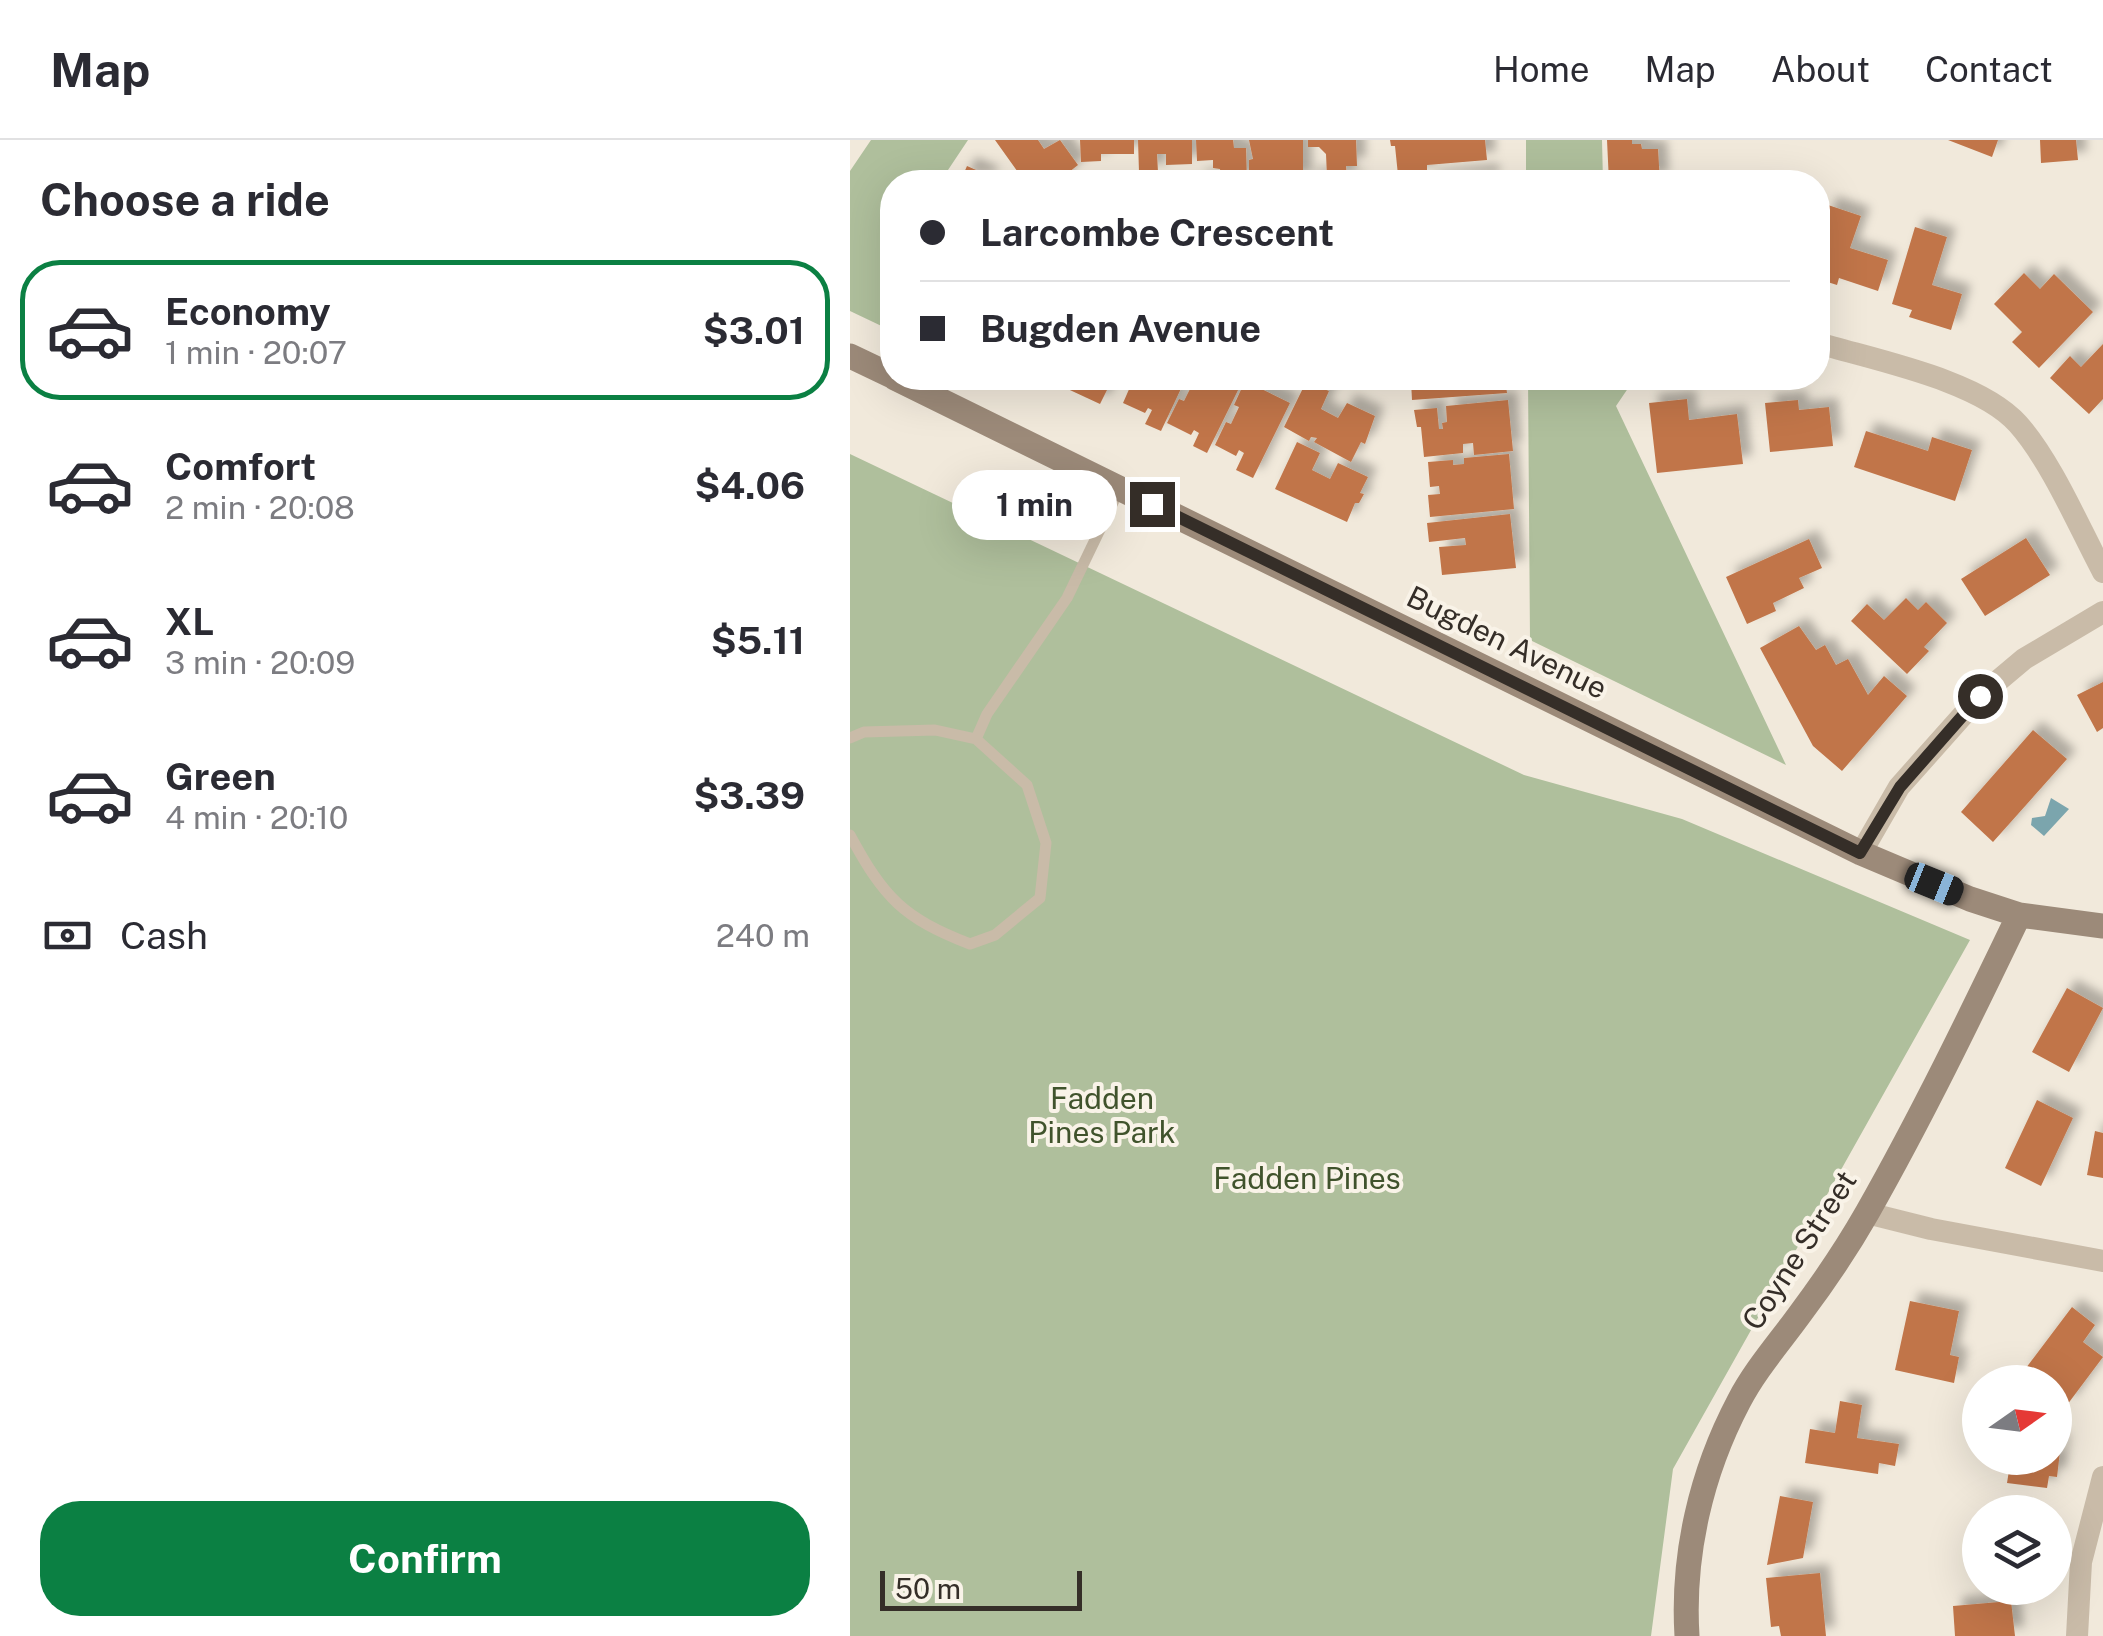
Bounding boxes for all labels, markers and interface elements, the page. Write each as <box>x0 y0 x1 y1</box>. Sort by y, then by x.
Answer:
text: Map <box>50 41 150 98</box>
text: Home <box>1493 49 1590 90</box>
text: Map <box>1645 49 1716 90</box>
text: About <box>1771 49 1870 90</box>
text: Contact <box>1925 49 2053 90</box>
text: Choose a ride <box>40 173 330 226</box>
text: Larcombe Crescent <box>980 210 1334 255</box>
icon: car <box>45 285 135 375</box>
text: Economy <box>165 289 331 334</box>
text: Bugden Avenue <box>980 306 1261 351</box>
text: $3.01 <box>703 308 805 353</box>
text: 1 min · 20:07 <box>165 334 347 371</box>
icon: car <box>45 440 135 530</box>
text: Comfort <box>165 444 316 489</box>
text: $4.06 <box>695 463 805 508</box>
callout: 1 min <box>952 469 1117 539</box>
route end <box>1130 482 1175 527</box>
text: 1 min <box>996 486 1073 523</box>
text: 2 min · 20:08 <box>165 489 355 526</box>
street label: Bugden Avenue <box>1401 578 1613 706</box>
icon: car <box>45 595 135 685</box>
text: XL <box>165 599 214 644</box>
text: $5.11 <box>711 618 805 663</box>
text: 3 min · 20:09 <box>165 644 355 681</box>
route start <box>1958 674 2003 719</box>
icon: car <box>45 750 135 840</box>
text: Green <box>165 754 276 799</box>
text: $3.39 <box>693 773 805 818</box>
text: 4 min · 20:10 <box>165 799 348 836</box>
car <box>1901 859 1967 909</box>
icon: cash <box>40 908 95 963</box>
text: Cash <box>120 913 208 958</box>
text: 240 m <box>716 917 810 954</box>
park label: Fadden Pines Park <box>1028 1080 1176 1150</box>
park label: Fadden Pines <box>1213 1160 1401 1196</box>
street label: Coyne Street <box>1734 1164 1864 1336</box>
north arrow <box>1962 1365 2072 1475</box>
map controls <box>1962 1365 2072 1605</box>
button: layers <box>1962 1495 2072 1605</box>
button: Confirm <box>40 1501 810 1616</box>
scale bar <box>880 1566 1082 1610</box>
text: 50 m <box>895 1572 961 1605</box>

